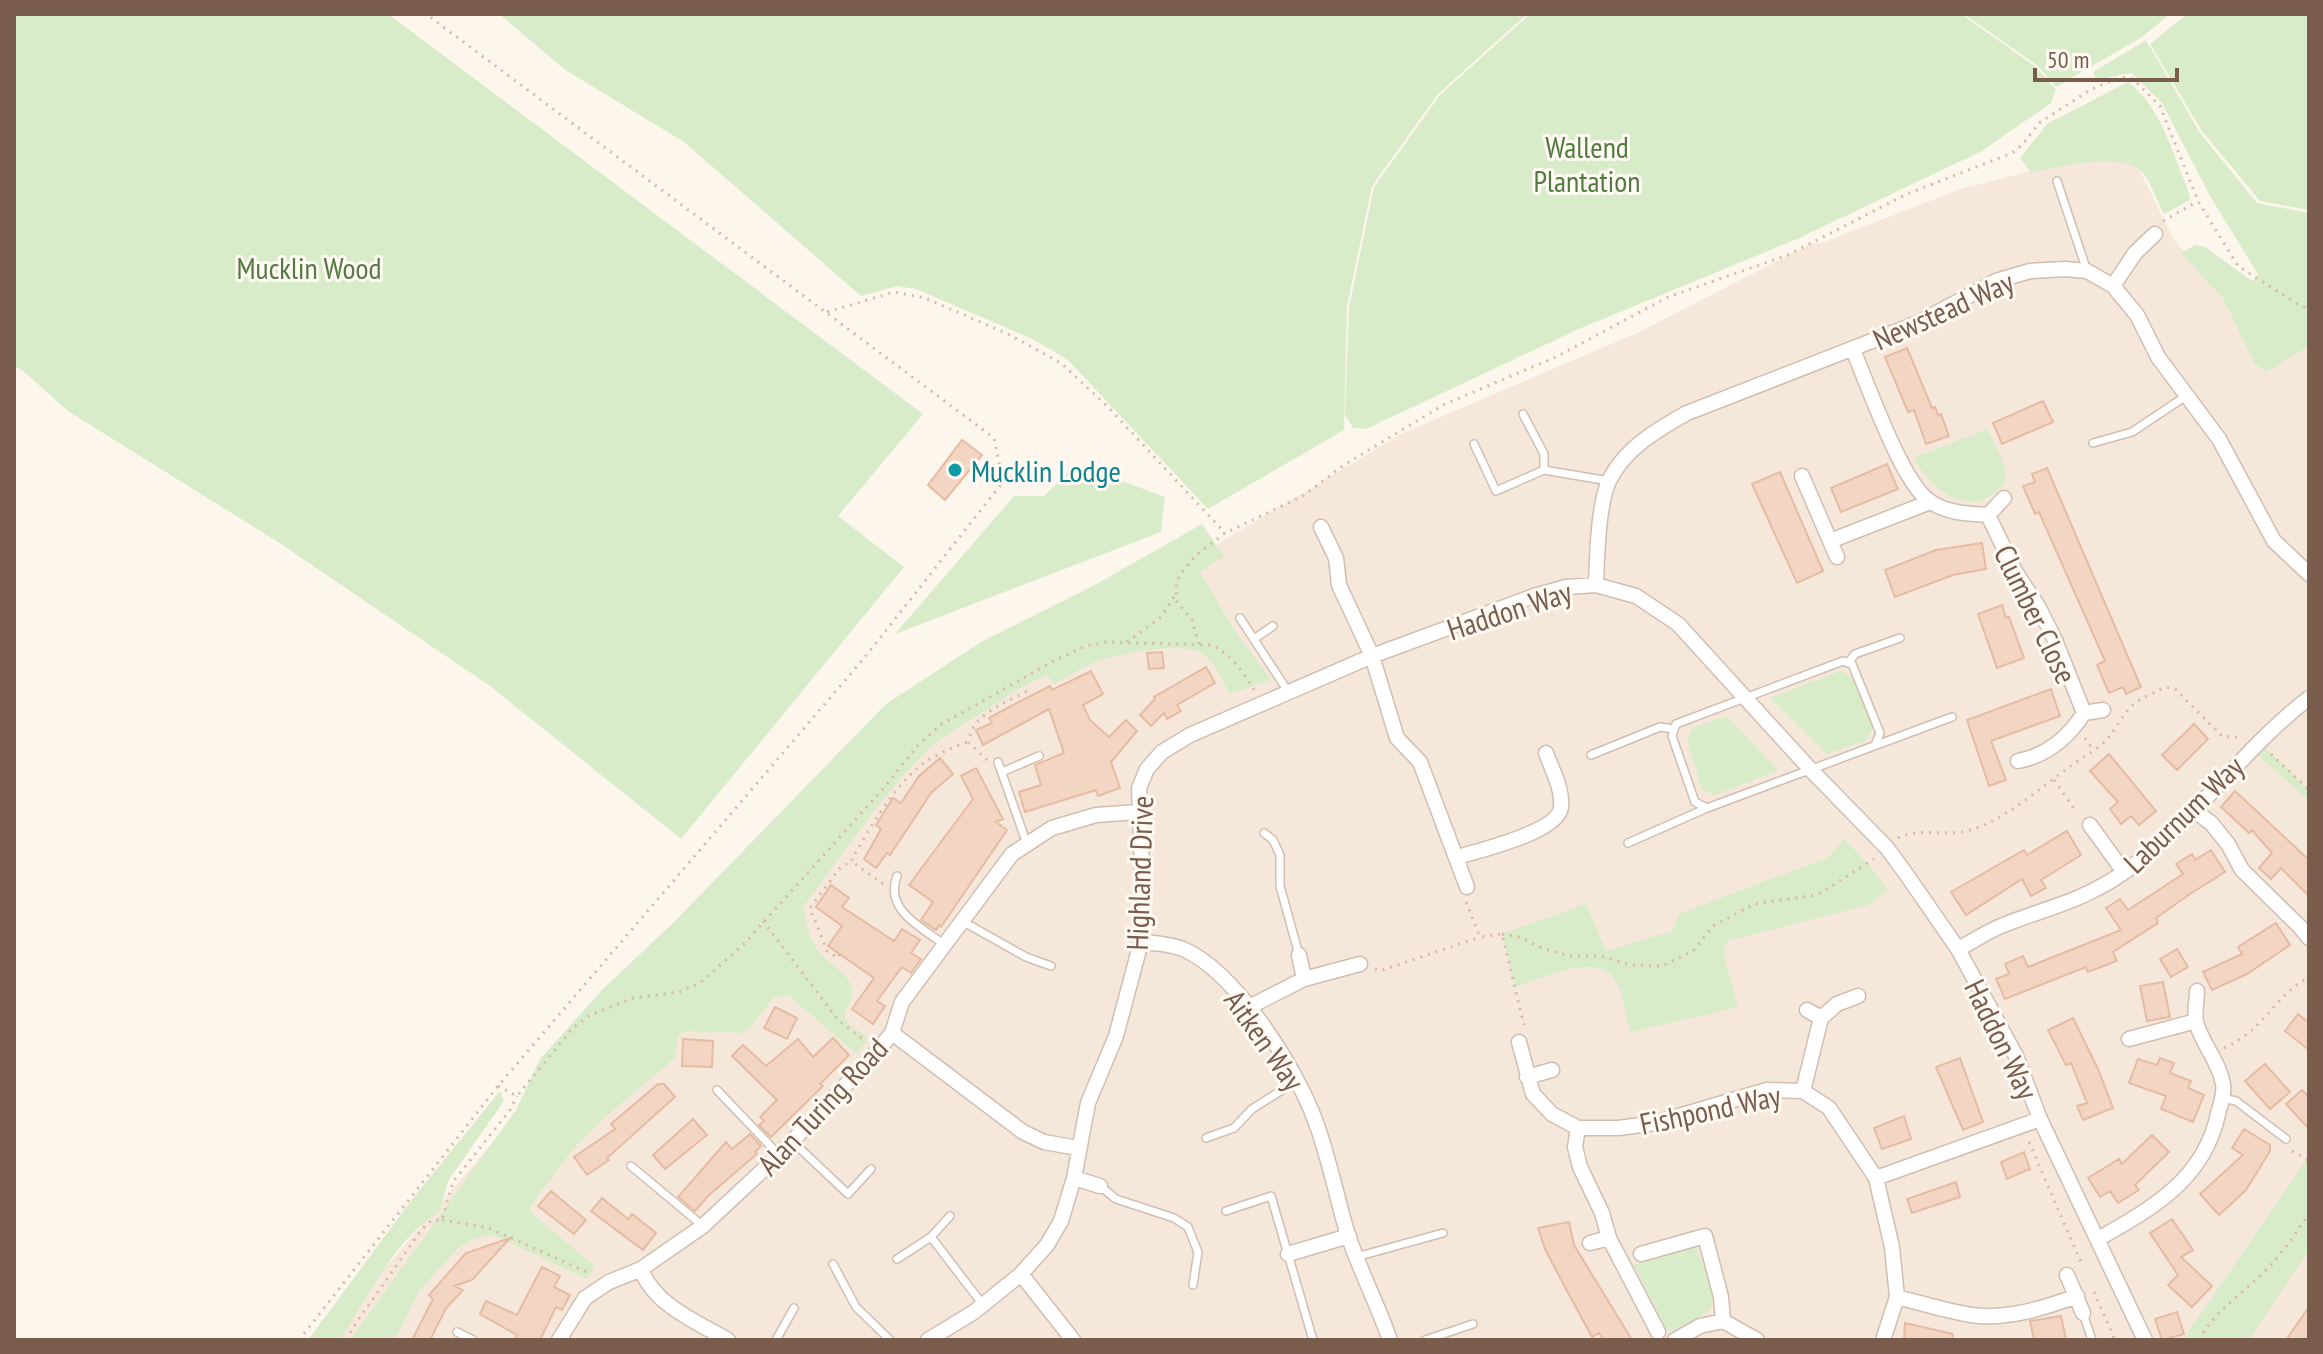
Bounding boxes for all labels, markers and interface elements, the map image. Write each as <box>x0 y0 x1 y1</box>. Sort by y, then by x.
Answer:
scale bar <box>2035 32 2177 82</box>
text: 50 m <box>2047 44 2089 75</box>
park label: Wallend Plantation <box>1534 127 1640 200</box>
park label: Mucklin Wood <box>237 248 382 287</box>
street label: Newstead Way <box>1867 261 2020 358</box>
place label: Mucklin Lodge <box>971 451 1121 490</box>
marker: Mucklin Lodge <box>946 461 964 479</box>
street label: Clumber Close <box>1986 538 2086 690</box>
street label: Haddon Way <box>1442 571 1577 648</box>
street label: Laburnum Way <box>2115 747 2252 881</box>
street label: Highland Drive <box>1117 795 1161 951</box>
street label: Haddon Way <box>1956 973 2048 1106</box>
street label: Aitken Way <box>1216 982 1314 1099</box>
street label: Alan Turing Road <box>748 1029 896 1183</box>
street label: Fishpond Way <box>1636 1075 1785 1143</box>

